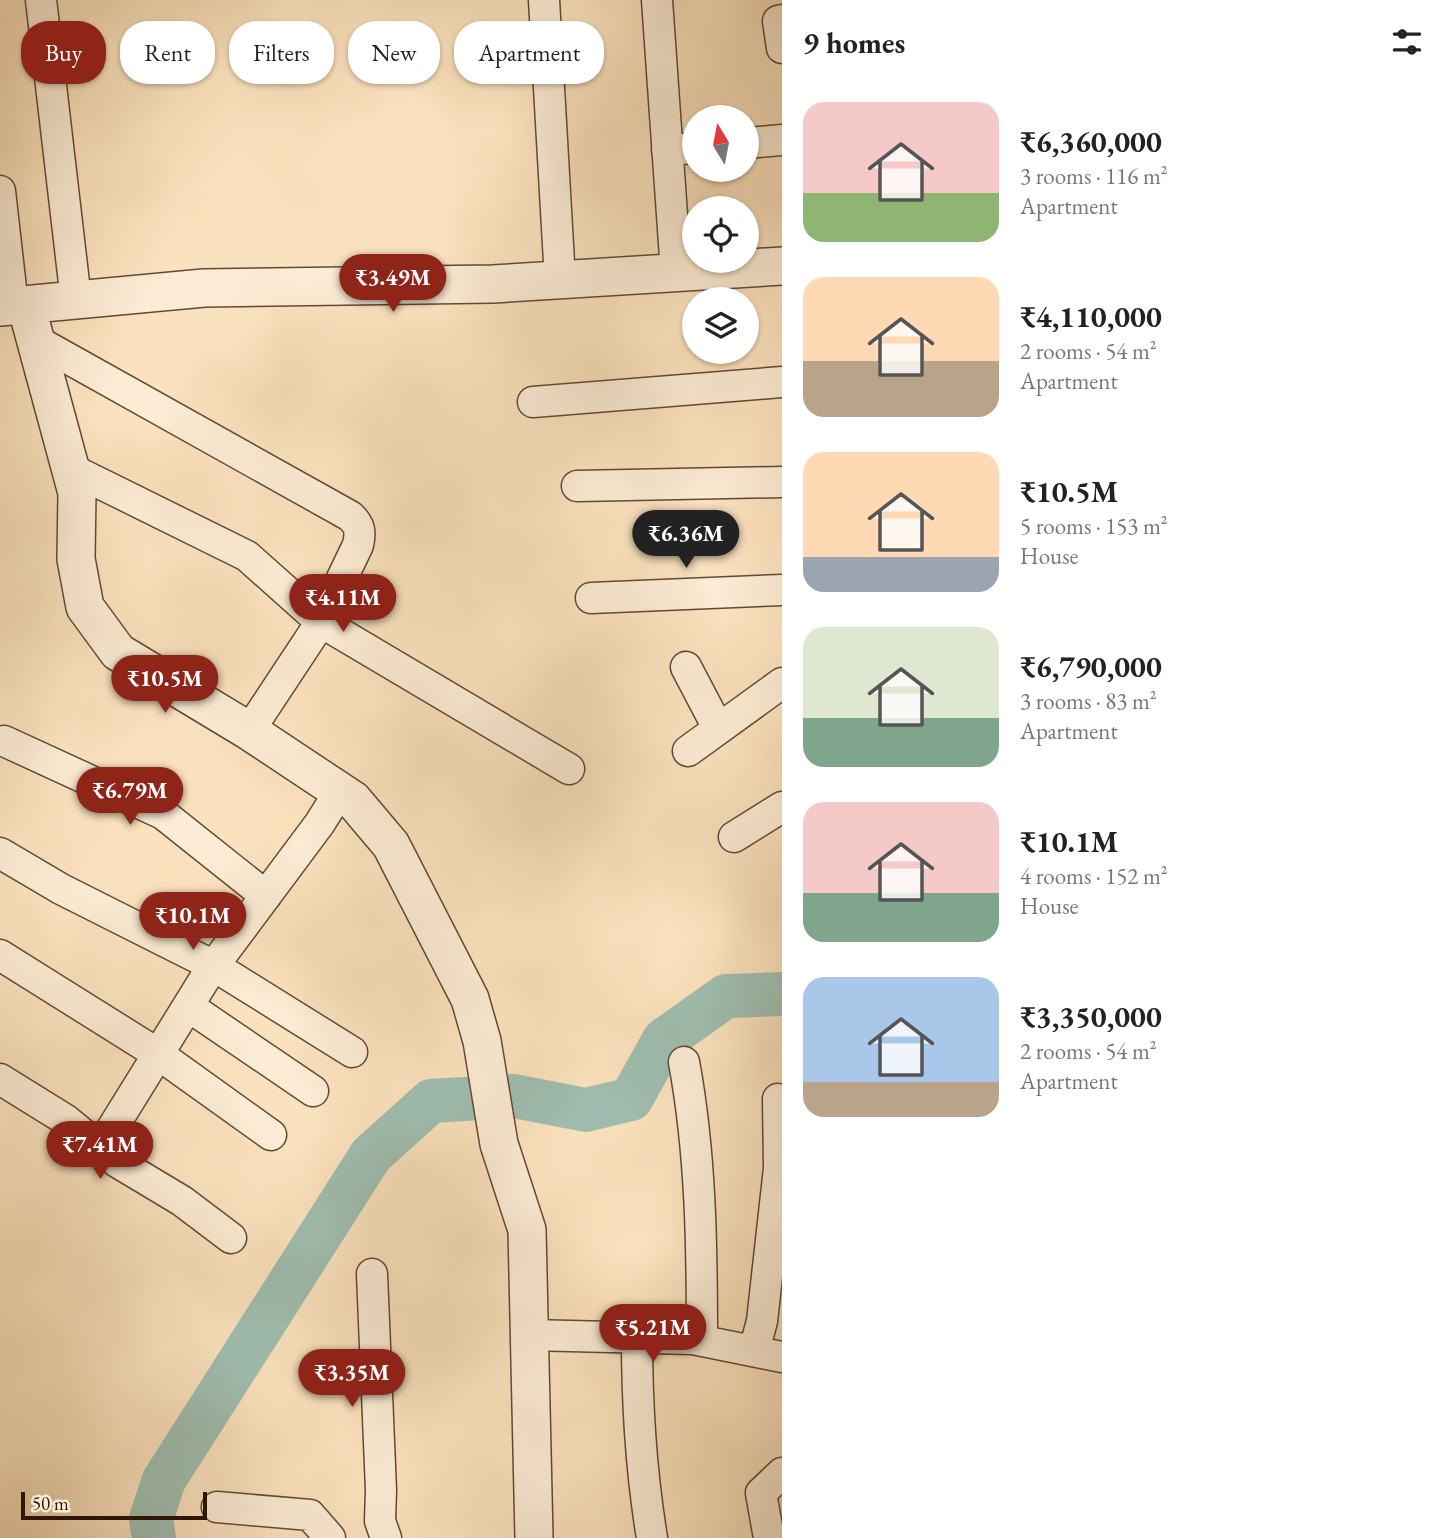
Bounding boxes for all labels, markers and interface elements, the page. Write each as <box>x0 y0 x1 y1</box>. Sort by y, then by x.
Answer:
chip: Buy <box>21 21 106 84</box>
chip: Rent <box>120 21 215 84</box>
chip: Filters <box>229 21 334 84</box>
chip: New <box>348 21 440 84</box>
chip: Apartment <box>454 21 604 84</box>
text: 9 homes <box>803 23 905 62</box>
icon: filters <box>1388 23 1426 61</box>
north arrow <box>682 105 760 182</box>
map controls <box>682 105 759 364</box>
text: ₹6,360,000 <box>1020 122 1162 161</box>
icon: home <box>859 130 943 214</box>
text: 3 rooms · 116 m² <box>1020 161 1168 191</box>
text: Apartment <box>1020 191 1118 221</box>
button: locate <box>682 196 759 273</box>
pin: ₹3.49M <box>336 254 450 314</box>
text: ₹3.49M <box>355 262 431 292</box>
button: layers <box>682 287 759 364</box>
text: ₹4,110,000 <box>1020 297 1162 336</box>
icon: home <box>859 305 943 389</box>
text: 2 rooms · 54 m² <box>1020 336 1157 366</box>
text: Apartment <box>1020 366 1118 396</box>
text: ₹10.5M <box>1020 472 1118 511</box>
icon: home <box>859 480 943 564</box>
pin: ₹6.36M <box>629 510 743 570</box>
text: 5 rooms · 153 m² <box>1020 511 1168 541</box>
text: ₹6.36M <box>648 518 724 548</box>
text: House <box>1020 541 1079 571</box>
pin: ₹4.11M <box>286 574 400 634</box>
text: ₹4.11M <box>305 582 381 612</box>
text: ₹6,790,000 <box>1020 647 1162 686</box>
icon: home <box>859 655 943 739</box>
pin: ₹10.5M <box>108 656 222 715</box>
text: ₹10.5M <box>127 663 203 693</box>
text: 3 rooms · 83 m² <box>1020 686 1157 716</box>
text: Apartment <box>1020 716 1118 746</box>
pin: ₹6.79M <box>73 768 187 827</box>
text: ₹6.79M <box>92 775 168 805</box>
text: ₹10.1M <box>1020 822 1118 861</box>
icon: home <box>859 830 943 914</box>
text: 4 rooms · 152 m² <box>1020 861 1168 891</box>
text: House <box>1020 891 1079 921</box>
pin: ₹10.1M <box>136 892 250 952</box>
text: ₹10.1M <box>155 900 231 930</box>
text: ₹3,350,000 <box>1020 997 1162 1036</box>
icon: home <box>859 1005 943 1089</box>
text: 2 rooms · 54 m² <box>1020 1036 1157 1066</box>
text: Apartment <box>1020 1066 1118 1096</box>
pin: ₹7.41M <box>43 1122 157 1181</box>
text: ₹7.41M <box>62 1129 138 1159</box>
pin: ₹5.21M <box>596 1304 710 1364</box>
text: ₹5.21M <box>615 1312 691 1342</box>
pin: ₹3.35M <box>295 1350 409 1409</box>
text: ₹3.35M <box>314 1357 390 1387</box>
scale bar <box>21 1489 206 1521</box>
text: 50 m <box>32 1491 69 1516</box>

